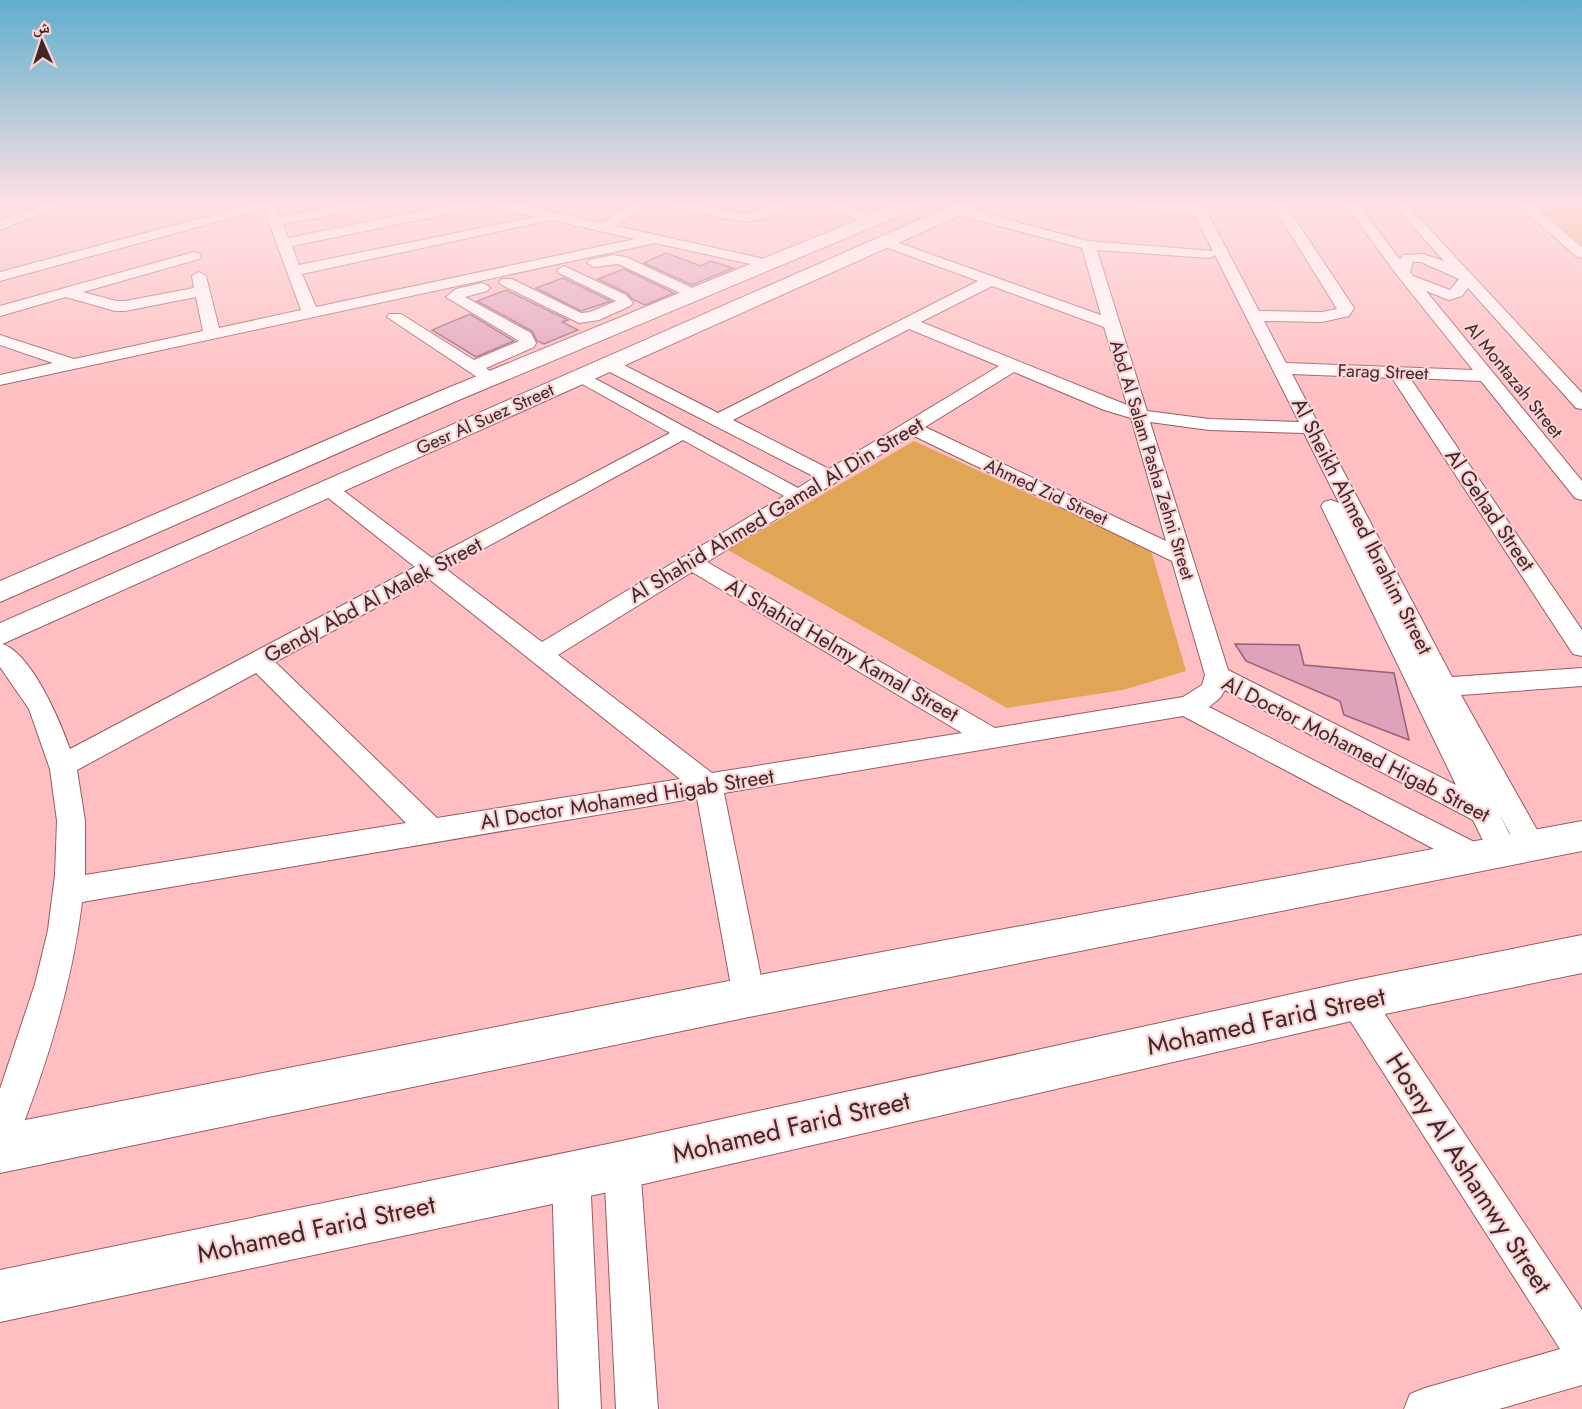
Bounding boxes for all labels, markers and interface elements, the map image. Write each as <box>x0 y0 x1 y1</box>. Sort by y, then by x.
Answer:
north arrow <box>12 12 72 72</box>
text: ش <box>32 16 50 39</box>
street label: Al Montazah Street <box>1459 316 1570 444</box>
street label: Abd Al Salam Pasha Zehni Street <box>1103 337 1201 584</box>
street label: Farag Street <box>1337 357 1429 387</box>
street label: Gesr Al Suez Street <box>412 377 559 461</box>
street label: Al Sheikh Ahmed Ibrahim Street <box>1284 392 1440 660</box>
street label: Al Shahid Ahmed Gamal Al Din Street <box>623 410 929 610</box>
street label: Al Gehad Street <box>1438 443 1542 577</box>
street label: Ahmed Zid Street <box>980 452 1113 532</box>
street label: Gendy Abd Al Malek Street <box>259 530 487 670</box>
street label: Al Shahid Helmy Kamal Street <box>720 571 964 729</box>
street label: Al Doctor Mohamed Higab Street <box>1217 668 1495 830</box>
street label: Al Doctor Mohamed Higab Street <box>478 761 776 837</box>
street label: Mohamed Farid Street <box>1143 977 1389 1065</box>
street label: Hosny Al Ashamwy Street <box>1377 1045 1562 1302</box>
street label: Mohamed Farid Street <box>668 1081 914 1173</box>
street label: Mohamed Farid Street <box>193 1185 439 1273</box>

